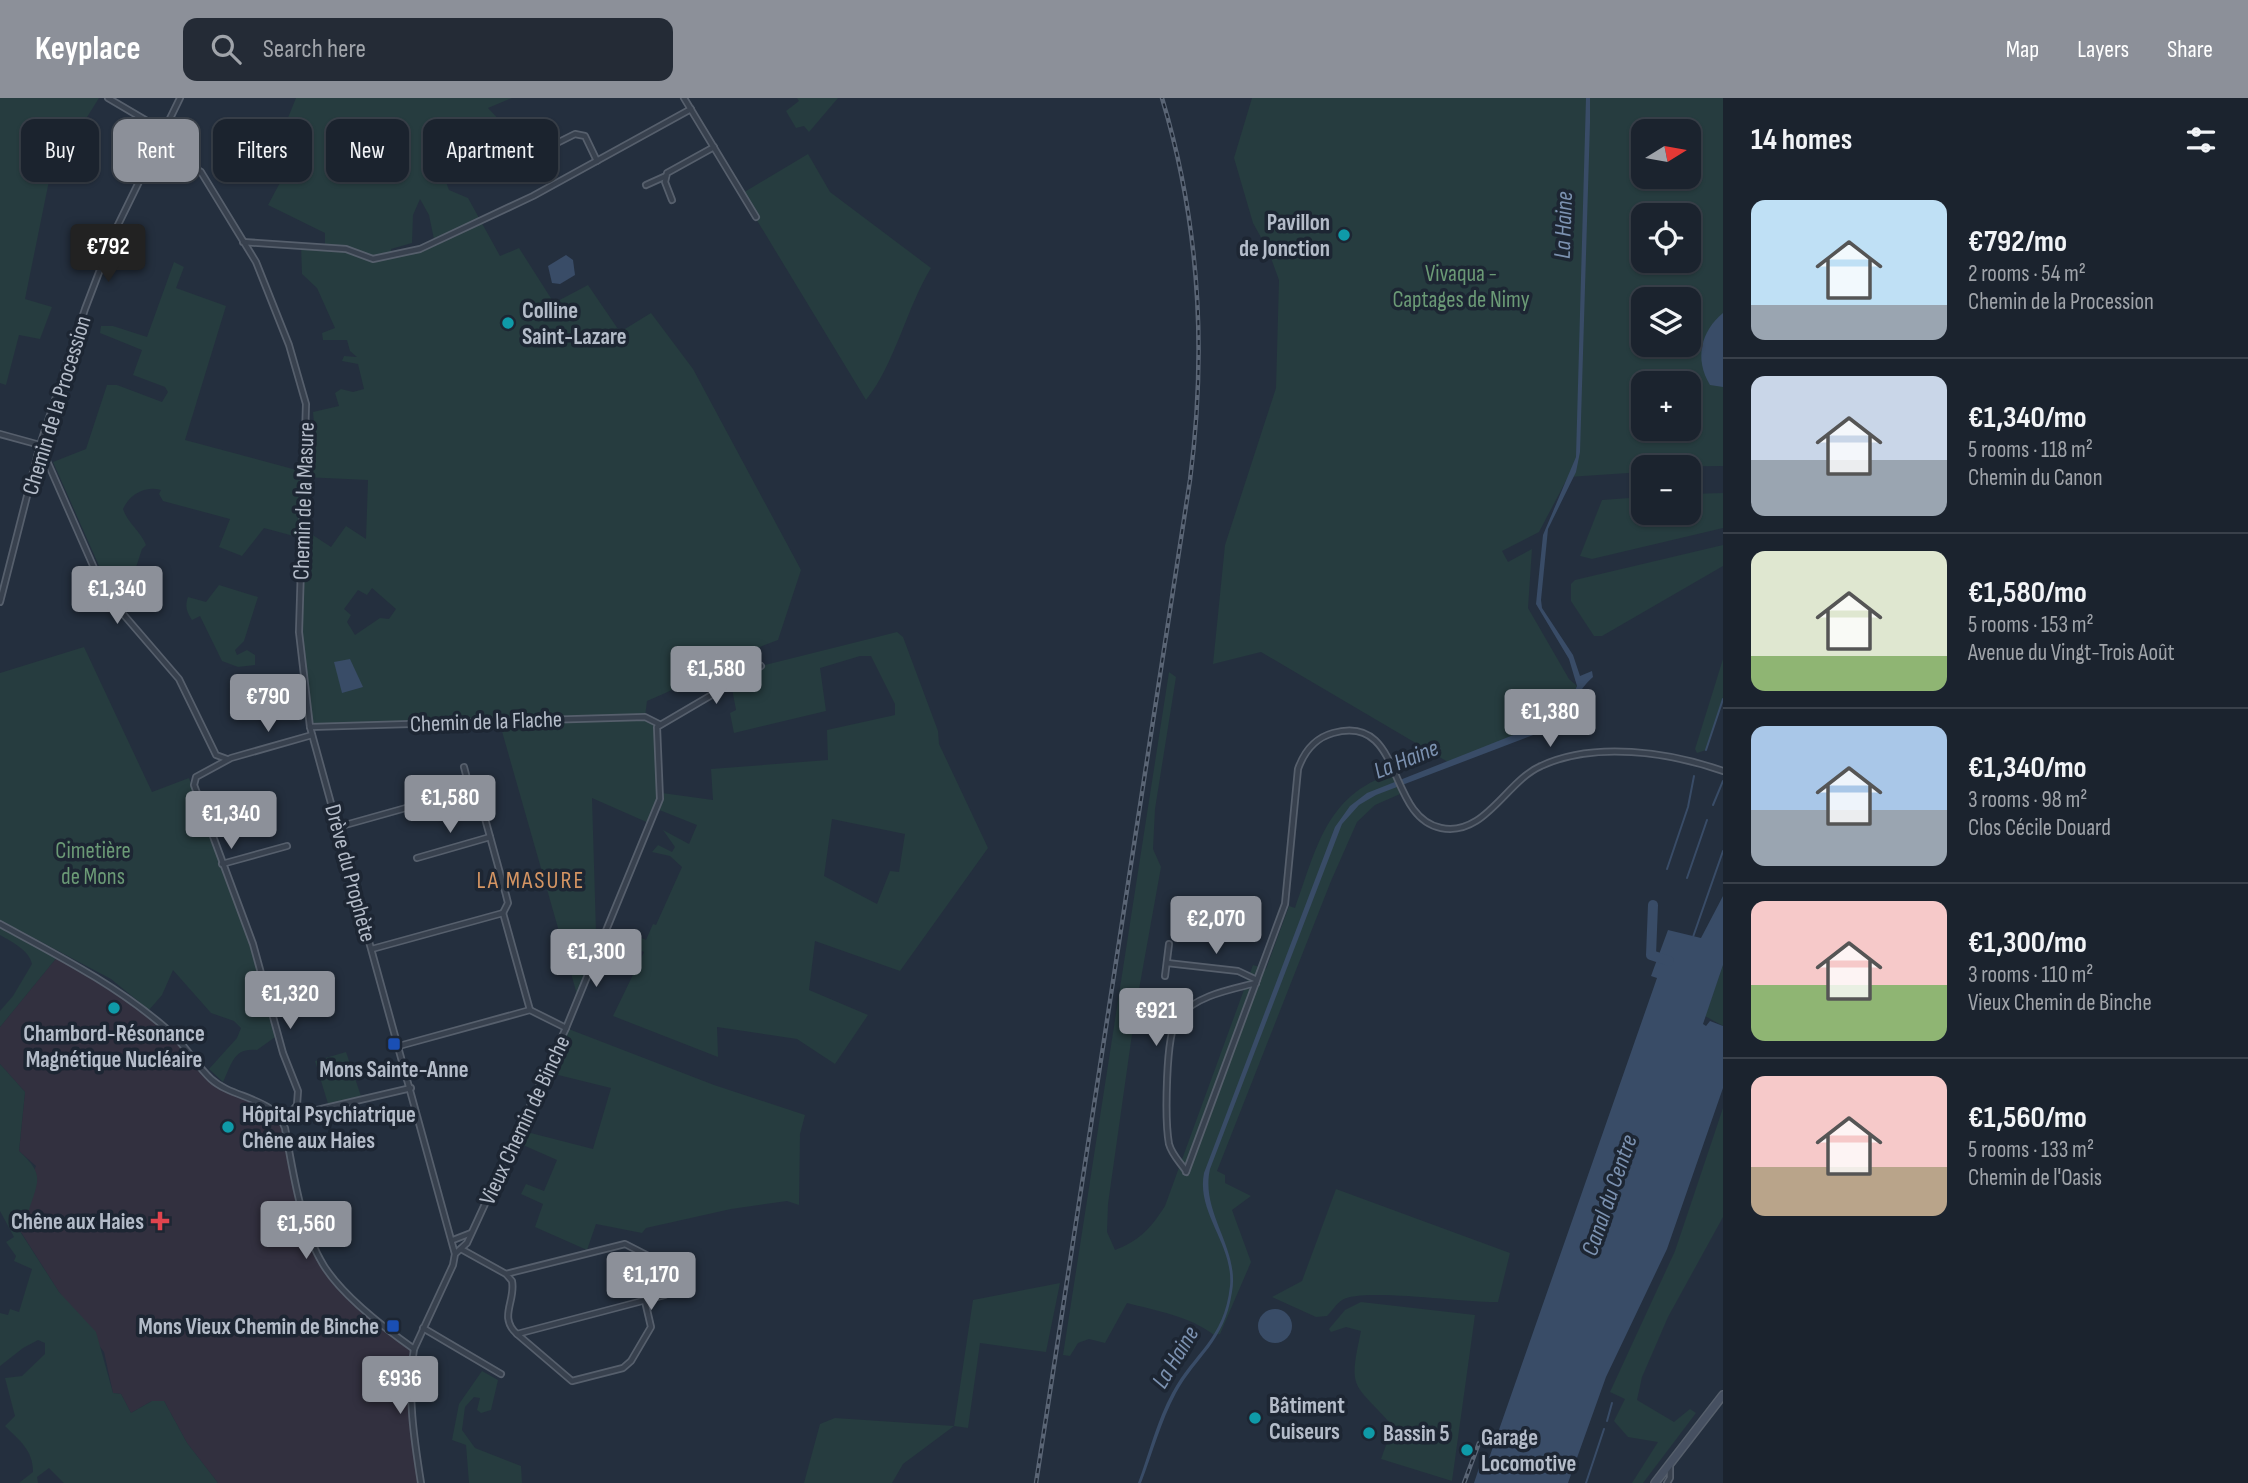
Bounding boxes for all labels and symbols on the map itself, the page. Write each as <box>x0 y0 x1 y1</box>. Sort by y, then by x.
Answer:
north arrow <box>1631 119 1701 189</box>
water label: La Haine <box>1548 191 1579 259</box>
place label: Pavillon de Jonction <box>1239 209 1330 263</box>
pin: €792 <box>67 225 149 284</box>
marker: Pavillon de Jonction <box>1336 227 1352 243</box>
park label: Vivaqua - Captages de Nimy <box>1392 260 1530 314</box>
place label: Colline Saint-Lazare <box>522 297 627 351</box>
street label: Chemin de la Procession <box>16 312 98 498</box>
marker: Colline Saint-Lazare <box>500 315 516 331</box>
street label: Chemin de la Masure <box>287 422 321 580</box>
pin: €1,340 <box>60 566 174 626</box>
pin: €1,580 <box>659 646 773 706</box>
pin: €790 <box>227 674 309 734</box>
pin: €1,380 <box>1493 690 1607 749</box>
street label: Chemin de la Flache <box>409 705 563 739</box>
water label: La Haine <box>1370 733 1443 786</box>
pin: €1,580 <box>393 776 507 835</box>
pin: €1,340 <box>174 792 288 851</box>
street label: Drève du Prophète <box>318 801 382 945</box>
park label: Cimetière de Mons <box>55 837 131 891</box>
district label: LA MASURE <box>477 866 585 895</box>
pin: €2,070 <box>1159 896 1273 956</box>
pin: €1,300 <box>539 930 653 989</box>
pin: €1,320 <box>233 972 347 1031</box>
pin: €921 <box>1115 988 1197 1048</box>
marker: Chambord-Résonance Magnétique Nucléaire <box>106 1000 122 1016</box>
place label: Chambord-Résonance Magnétique Nucléaire <box>23 1020 205 1074</box>
street label: Vieux Chemin de Binche <box>473 1031 576 1210</box>
marker: Mons Sainte-Anne <box>386 1036 402 1052</box>
place label: Mons Sainte-Anne <box>319 1056 469 1084</box>
place label: Hôpital Psychiatrique Chêne aux Haies <box>242 1101 416 1155</box>
marker: Hôpital Psychiatrique Chêne aux Haies <box>220 1119 236 1135</box>
water label: Canal du Centre <box>1575 1131 1644 1259</box>
pin: €1,560 <box>249 1202 363 1261</box>
place label: Chêne aux Haies <box>11 1208 144 1236</box>
marker: Chêne aux Haies <box>150 1211 170 1231</box>
pin: €1,170 <box>594 1252 708 1312</box>
place label: Mons Vieux Chemin de Binche <box>138 1313 379 1341</box>
marker: Mons Vieux Chemin de Binche <box>385 1318 401 1334</box>
water label: La Haine <box>1146 1321 1205 1394</box>
pin: €936 <box>359 1356 441 1416</box>
place label: Bâtiment Cuiseurs <box>1269 1392 1345 1446</box>
marker: Bâtiment Cuiseurs <box>1247 1410 1263 1426</box>
place label: Bassin 5 <box>1383 1420 1450 1448</box>
place label: Garage Locomotive <box>1481 1424 1576 1478</box>
marker: Bassin 5 <box>1361 1425 1377 1441</box>
marker: Garage Locomotive <box>1459 1442 1475 1458</box>

